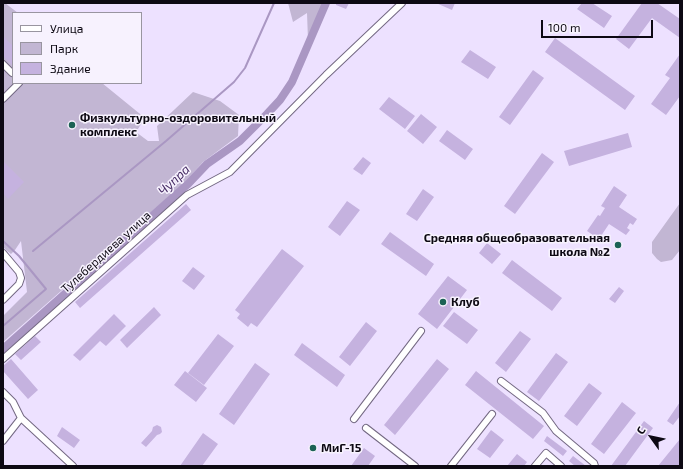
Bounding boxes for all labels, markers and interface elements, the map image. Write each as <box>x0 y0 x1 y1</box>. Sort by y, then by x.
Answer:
legend <box>12 12 142 84</box>
scale bar <box>543 12 655 38</box>
text: 100 m <box>548 20 580 34</box>
text: Улица <box>50 21 83 35</box>
text: Парк <box>50 41 78 55</box>
text: Здание <box>50 61 91 75</box>
place label: Физкультурно-оздоровительный комплекс <box>80 111 276 139</box>
marker: Физкультурно-оздоровительный комплекс <box>67 120 77 130</box>
water label: Чупра <box>155 161 193 199</box>
street label: Тулебердиева улица <box>58 208 154 296</box>
place label: Средняя общеобразовательная школа №2 <box>424 231 610 259</box>
marker: Средняя общеобразовательная школа №2 <box>613 240 623 250</box>
place label: Клуб <box>451 295 480 309</box>
marker: Клуб <box>438 297 448 307</box>
north arrow <box>631 417 671 457</box>
text: С <box>633 424 648 436</box>
place label: МиГ-15 <box>321 441 361 455</box>
marker: МиГ-15 <box>308 443 318 453</box>

